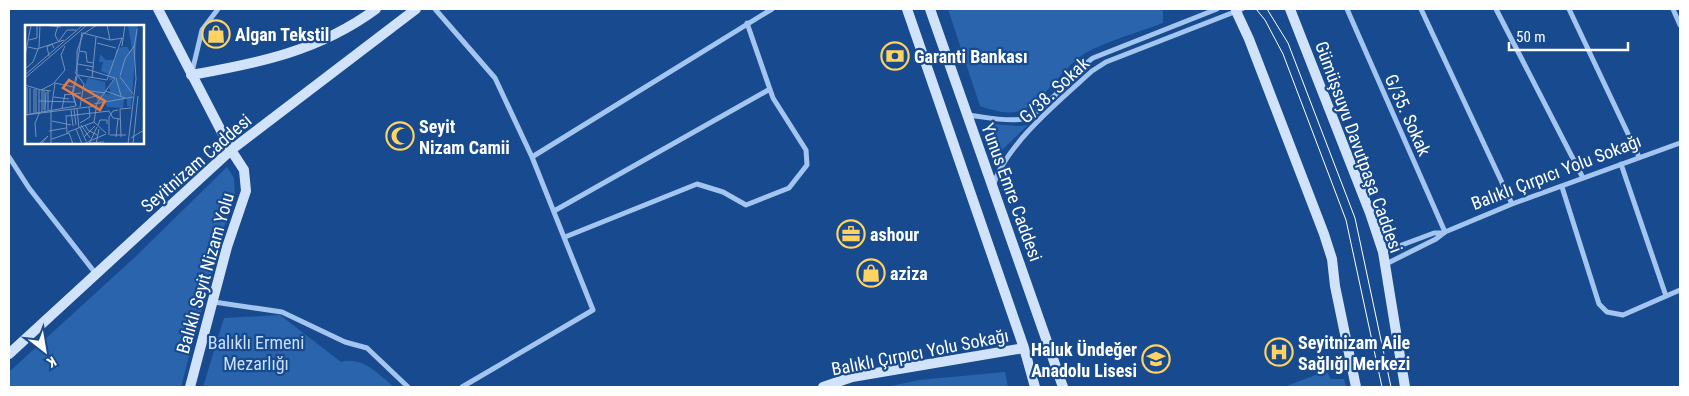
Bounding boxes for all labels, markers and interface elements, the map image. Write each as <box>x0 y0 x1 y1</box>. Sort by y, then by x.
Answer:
shop icon: Algan Tekstil <box>201 19 231 49</box>
scale bar <box>1509 20 1628 52</box>
place label: Algan Tekstil <box>235 24 329 45</box>
inset map <box>25 25 144 144</box>
text: 50 m <box>1516 28 1546 46</box>
street label: Gümüşsuyu Davutpaşa Caddesi <box>1311 38 1407 256</box>
bank icon: Garanti Bankası <box>880 41 910 71</box>
place label: Garanti Bankası <box>914 46 1028 67</box>
street label: G/38. Sokak <box>1015 53 1093 127</box>
street label: G/35. Sokak <box>1381 71 1435 159</box>
street label: Seyitnizam Caddesi <box>137 109 255 217</box>
place label: Seyit Nizam Camii <box>419 116 510 158</box>
street label: Yunus Emre Caddesi <box>977 120 1047 264</box>
mosque icon: Seyit Nizam Camii <box>385 121 415 151</box>
street label: Balıklı Çırpıcı Yolu Sokağı <box>1468 130 1644 214</box>
street label: Balıklı Seyit Nizam Yolu <box>172 190 238 356</box>
office icon: ashour <box>836 219 866 249</box>
place label: ashour <box>870 224 919 245</box>
shop icon: aziza <box>856 258 886 288</box>
place label: aziza <box>890 263 928 284</box>
street label: Balıklı Çırpıcı Yolu Sokağı <box>830 324 1010 380</box>
north arrow <box>20 326 70 376</box>
park label: Balıklı Ermeni Mezarlığı <box>208 332 304 374</box>
place label: Seyitnizam Aile Sağlığı Merkezi <box>1298 332 1411 374</box>
hospital icon: Seyitnizam Aile Sağlığı Merkezi <box>1264 337 1294 367</box>
place label: Haluk Ündeğer Anadolu Lisesi <box>1031 339 1137 381</box>
school or university icon: Haluk Ündeğer Anadolu Lisesi <box>1141 344 1171 374</box>
text: K <box>44 353 59 371</box>

